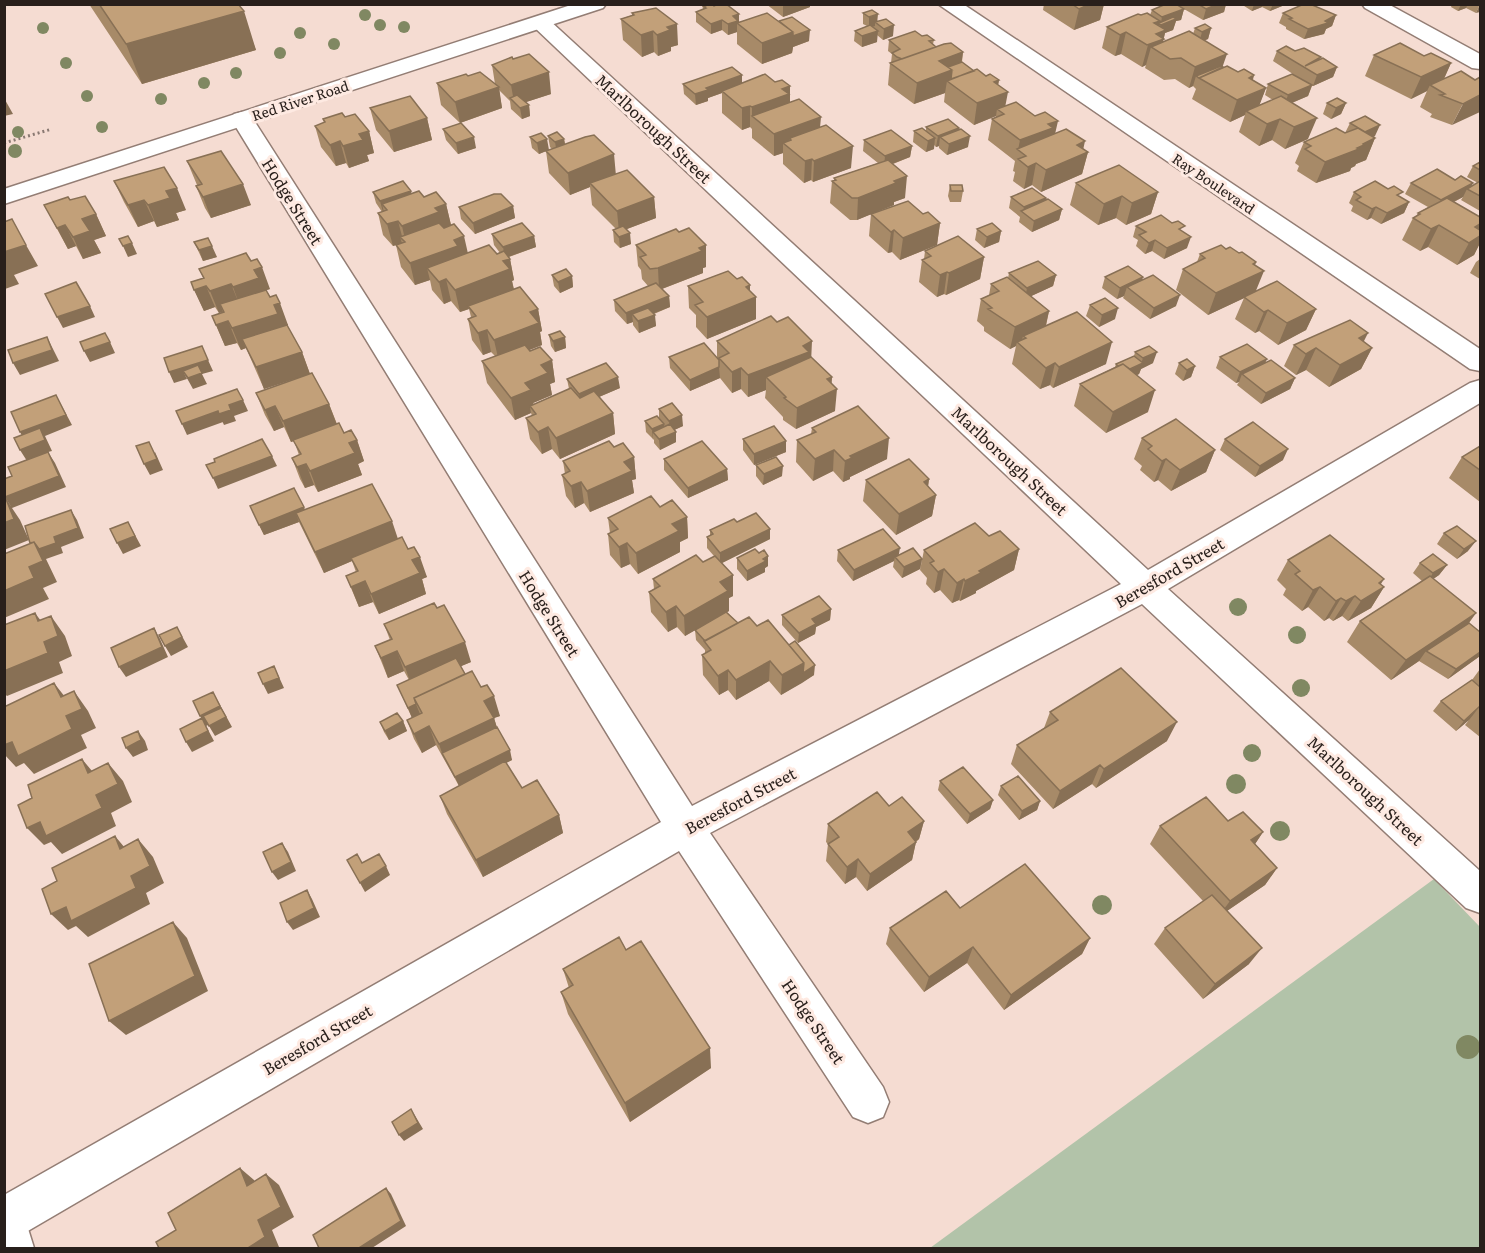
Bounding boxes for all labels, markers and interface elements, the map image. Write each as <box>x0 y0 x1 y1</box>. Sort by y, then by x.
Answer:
street label: Marlborough Street <box>591 68 718 189</box>
street label: Red River Road <box>249 75 352 125</box>
street label: Ray Boulevard <box>1169 148 1260 218</box>
street label: Hodge Street <box>257 153 330 250</box>
street label: Marlborough Street <box>947 400 1074 521</box>
street label: Beresford Street <box>1110 531 1229 613</box>
street label: Hodge Street <box>514 565 587 662</box>
street label: Marlborough Street <box>1303 730 1430 851</box>
street label: Beresford Street <box>680 760 800 839</box>
street label: Hodge Street <box>777 974 852 1069</box>
street label: Beresford Street <box>258 998 377 1080</box>

